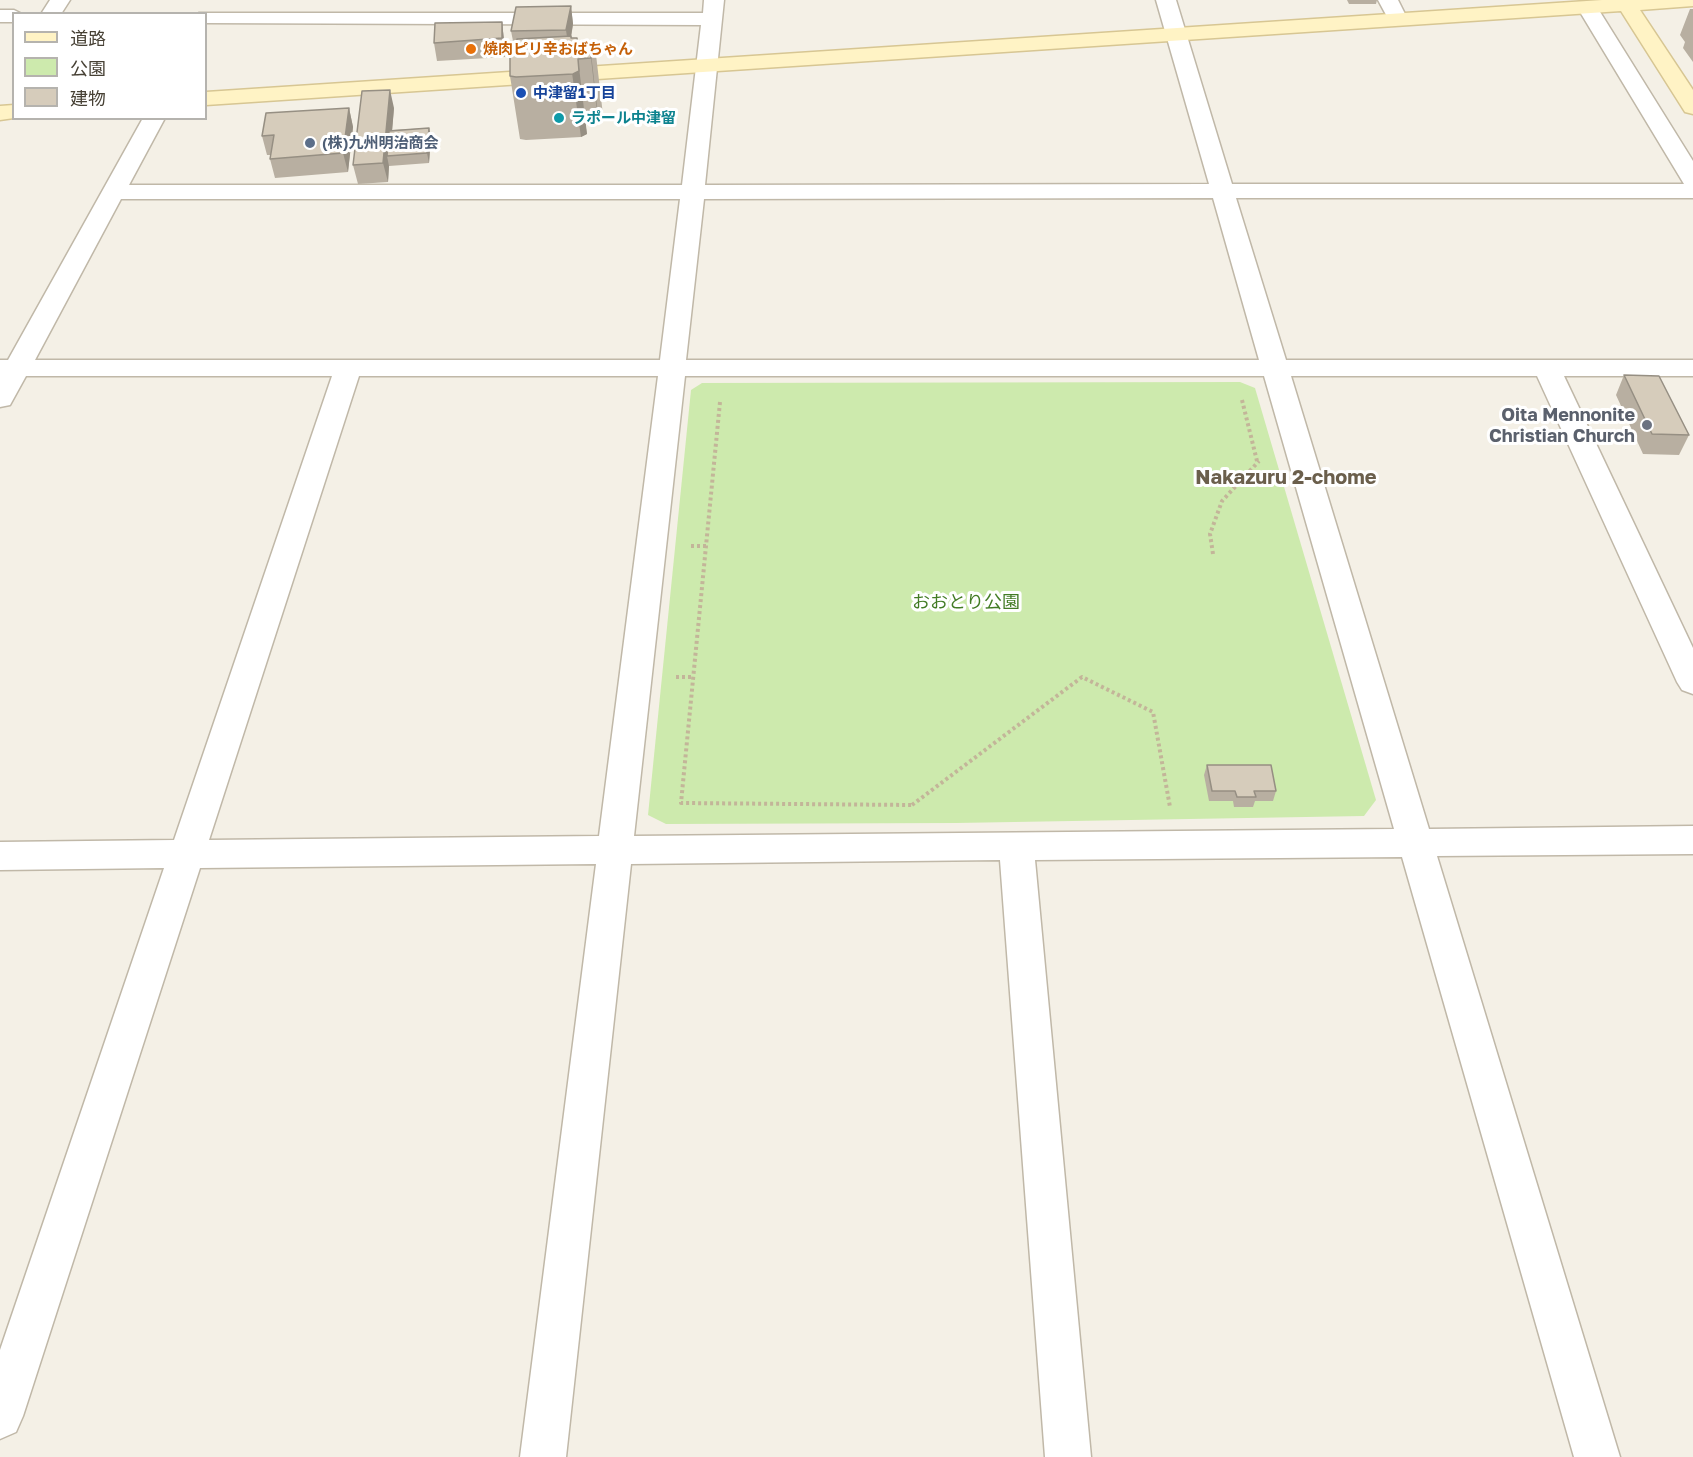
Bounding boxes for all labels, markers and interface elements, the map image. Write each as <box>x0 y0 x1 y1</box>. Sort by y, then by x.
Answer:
legend <box>12 12 207 120</box>
text: 道路 <box>70 27 106 49</box>
place label: 焼肉ピリ辛おばちゃん <box>483 40 633 58</box>
marker: 焼肉ピリ辛おばちゃん <box>464 42 478 56</box>
text: 公園 <box>70 57 106 79</box>
place label: 中津留1丁目 <box>533 84 616 102</box>
marker: 中津留1丁目 <box>514 86 528 100</box>
text: 建物 <box>70 87 106 109</box>
place label: ラポール中津留 <box>571 109 676 127</box>
marker: ラポール中津留 <box>552 111 566 125</box>
place label: (株)九州明治商会 <box>322 134 438 152</box>
marker: (株)九州明治商会 <box>303 136 317 150</box>
place label: Oita Mennonite Christian Church <box>1489 404 1635 446</box>
marker: Oita Mennonite Christian Church <box>1640 418 1654 432</box>
district label: Nakazuru 2-chome <box>1195 466 1377 490</box>
park label: おおとり公園 <box>912 591 1020 613</box>

